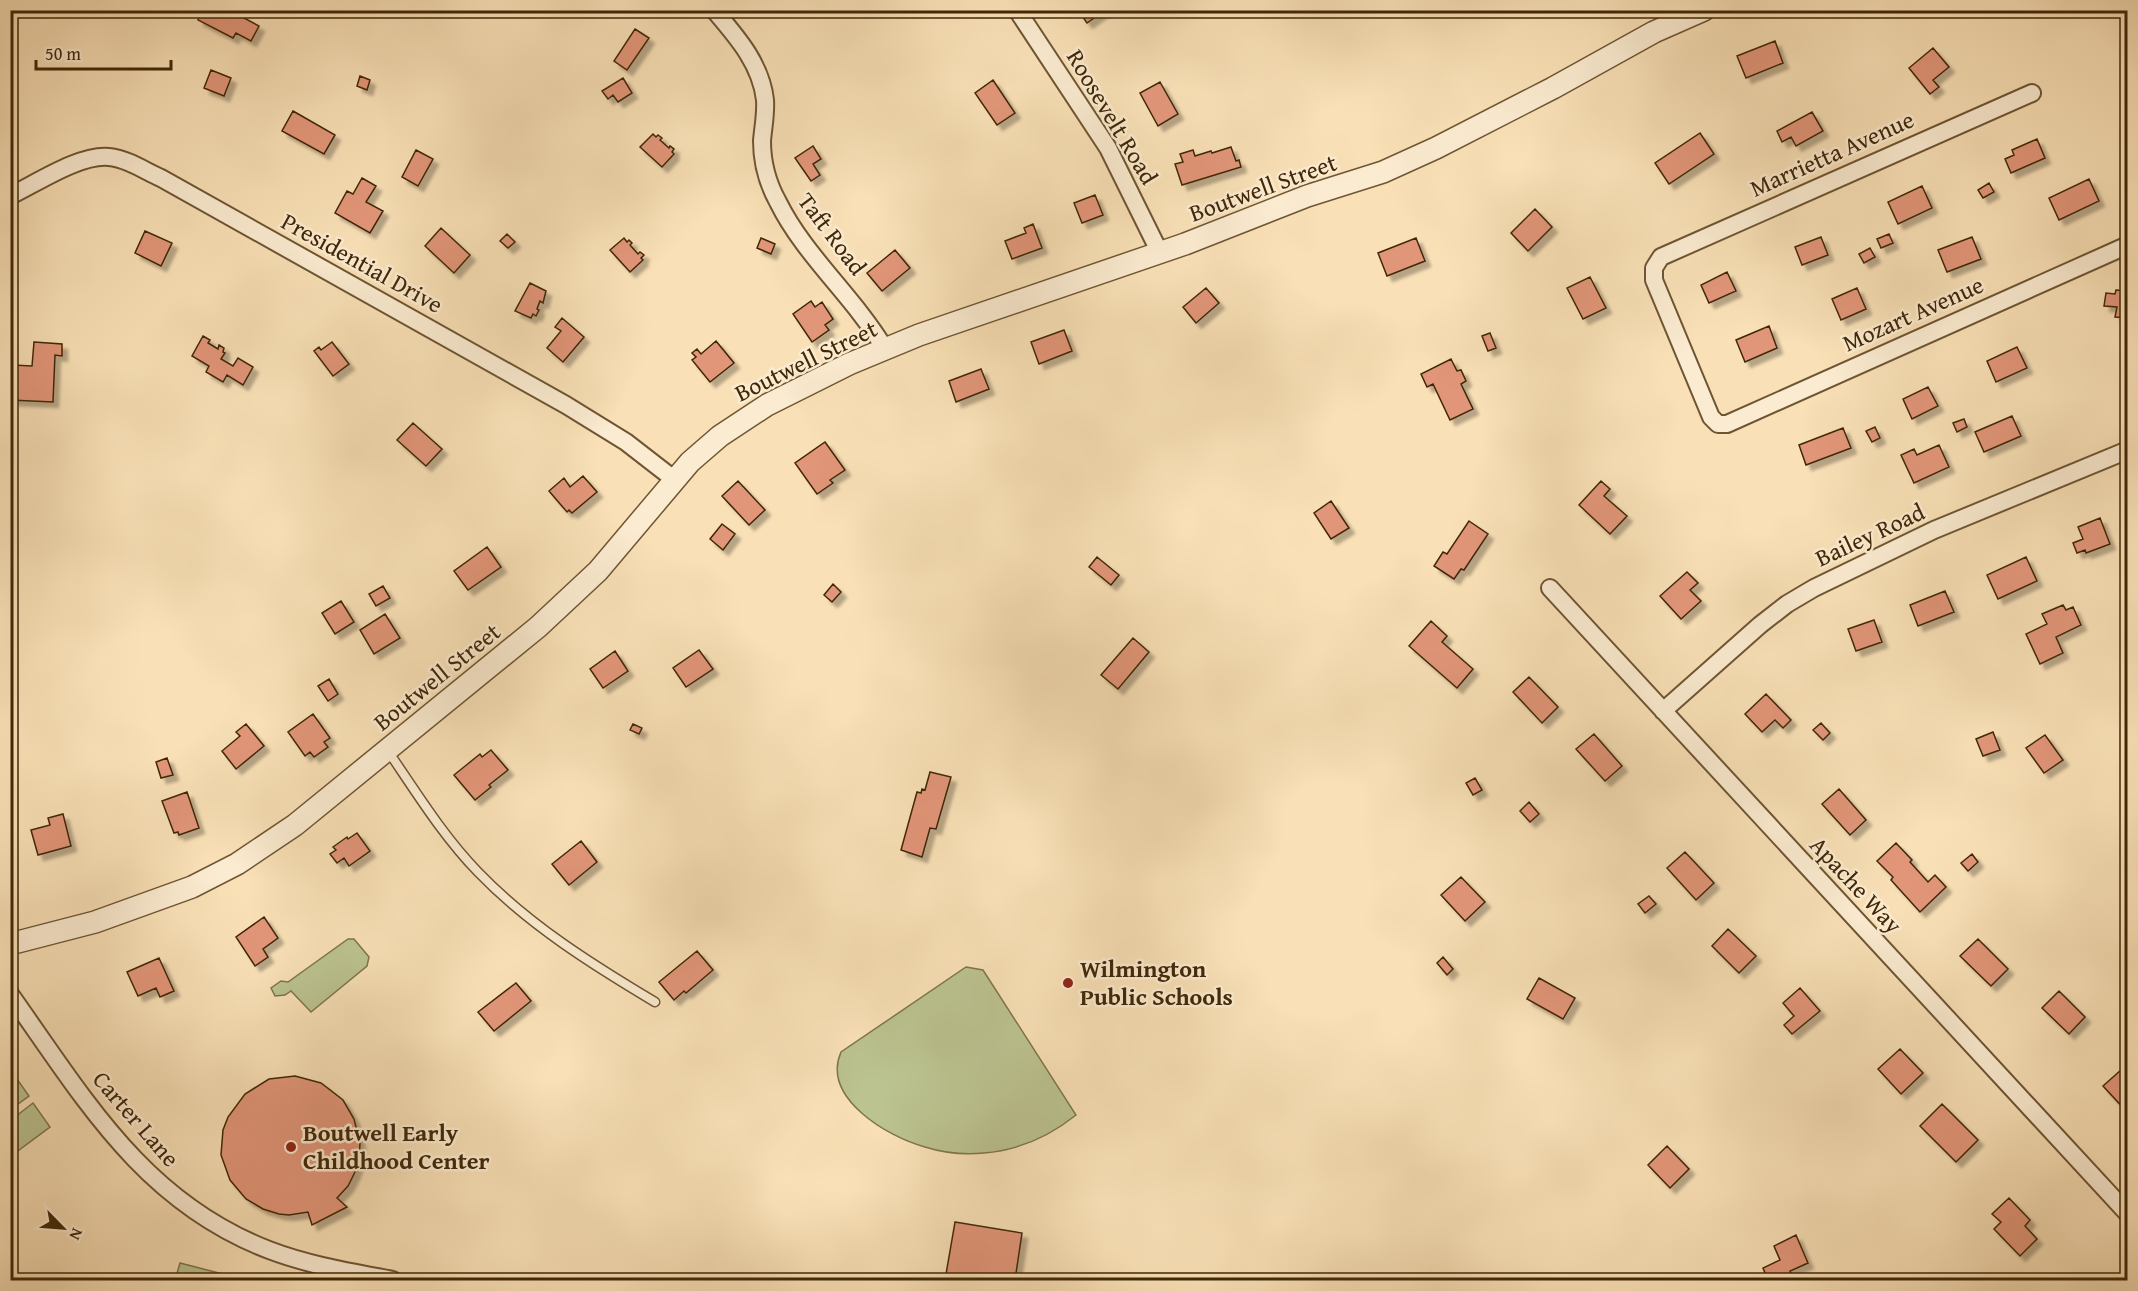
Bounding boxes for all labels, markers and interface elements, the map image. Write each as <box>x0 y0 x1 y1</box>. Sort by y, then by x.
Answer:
scale bar <box>36 33 171 71</box>
text: 50 m <box>45 40 81 67</box>
street label: Roosevelt Road <box>1058 42 1167 191</box>
street label: Marrietta Avenue <box>1744 102 1919 205</box>
street label: Boutwell Street <box>1184 144 1342 230</box>
street label: Taft Road <box>790 185 875 283</box>
street label: Presidential Drive <box>275 204 449 321</box>
street label: Mozart Avenue <box>1837 267 1989 360</box>
street label: Boutwell Street <box>729 311 883 410</box>
street label: Bailey Road <box>1809 494 1930 575</box>
street label: Boutwell Street <box>366 614 508 739</box>
street label: Apache Way <box>1802 828 1911 941</box>
place label: Wilmington Public Schools <box>1080 951 1233 1014</box>
marker: Wilmington Public Schools <box>1061 976 1075 990</box>
street label: Carter Lane <box>85 1063 188 1174</box>
place label: Boutwell Early Childhood Center <box>303 1115 490 1178</box>
marker: Boutwell Early Childhood Center <box>284 1140 298 1154</box>
north arrow <box>33 1198 93 1258</box>
text: N <box>63 1224 90 1245</box>

